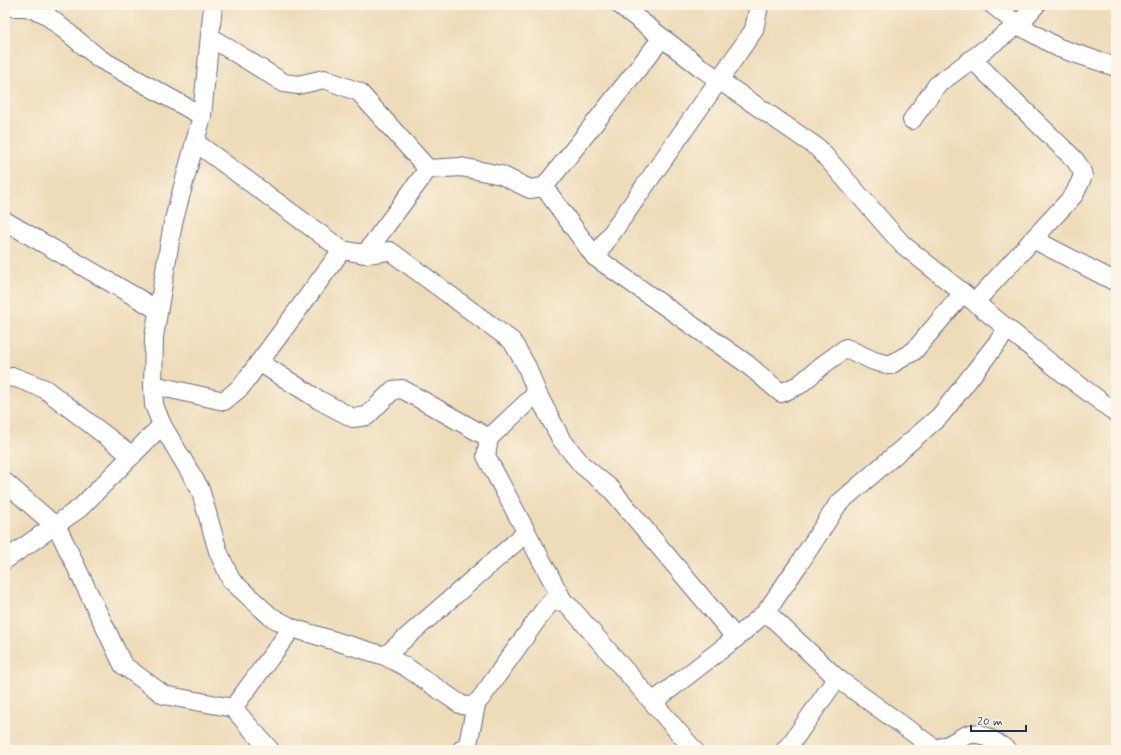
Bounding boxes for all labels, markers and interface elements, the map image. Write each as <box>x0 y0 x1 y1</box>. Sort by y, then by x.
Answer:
scale bar <box>971 707 1026 733</box>
text: 20 m <box>977 714 1003 730</box>

